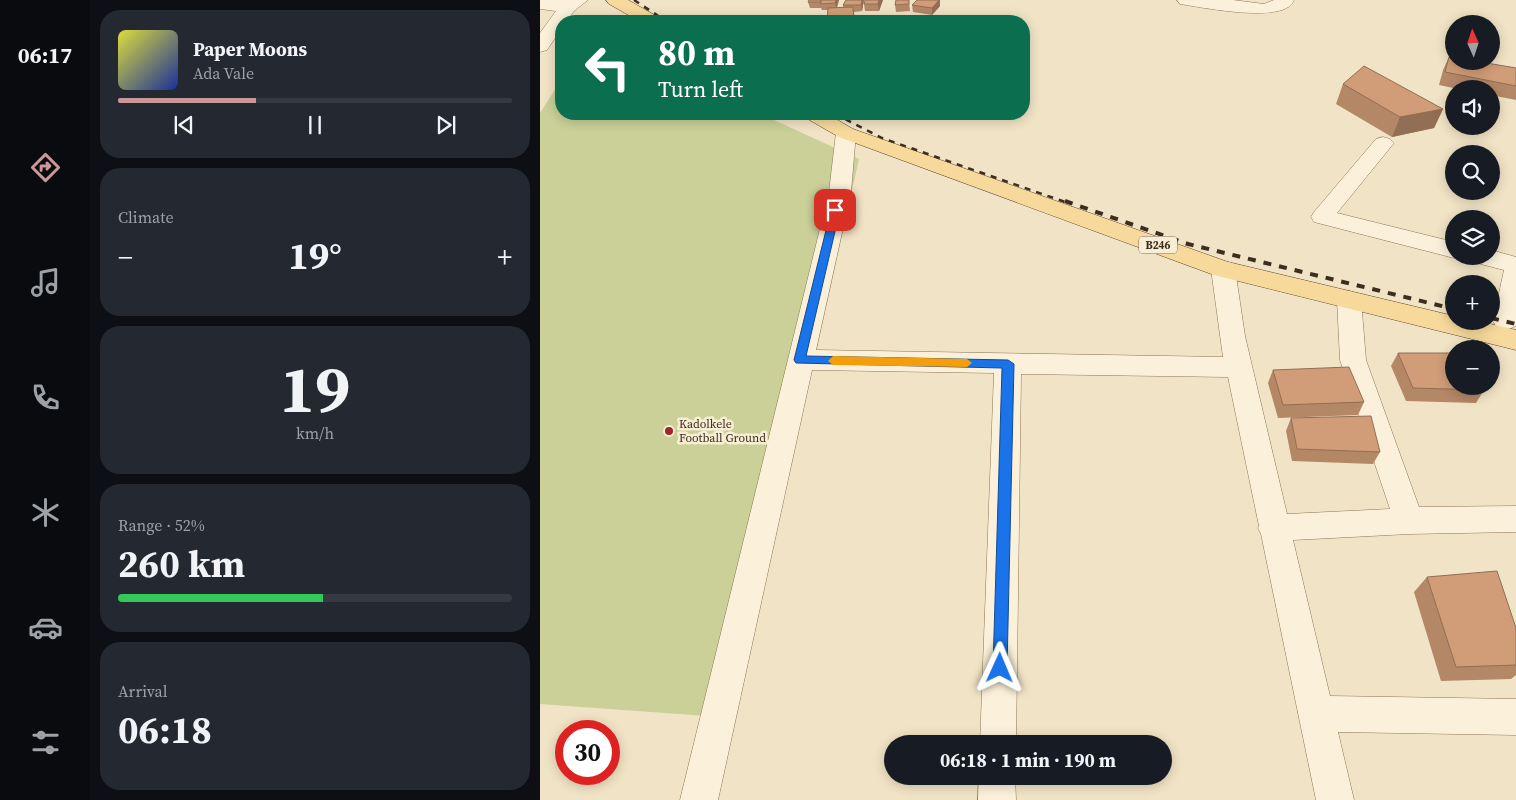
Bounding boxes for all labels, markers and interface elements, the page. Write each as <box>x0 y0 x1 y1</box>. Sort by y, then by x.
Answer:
north arrow <box>1445 15 1500 70</box>
map controls <box>1445 15 1500 395</box>
text: 80 m <box>658 29 735 77</box>
icon: left <box>575 35 640 100</box>
text: Paper Moons <box>193 36 307 62</box>
text: 06:17 <box>18 40 72 70</box>
text: Ada Vale <box>193 62 254 84</box>
text: Turn left <box>658 74 743 104</box>
button: sound <box>1445 80 1500 135</box>
icon: previous <box>170 111 198 139</box>
icon: pause <box>301 111 329 139</box>
icon: next <box>432 111 460 139</box>
button: search <box>1445 145 1500 200</box>
icon: directions <box>28 150 63 185</box>
pin <box>814 189 856 231</box>
icon: arrive <box>821 196 849 224</box>
text: Climate <box>118 206 174 228</box>
button: layers <box>1445 210 1500 265</box>
text: 19° <box>288 230 342 282</box>
road number: B246 <box>1139 236 1177 254</box>
text: − <box>118 238 133 276</box>
text: + <box>497 238 512 276</box>
icon: music <box>28 265 63 300</box>
button: + <box>1445 275 1500 330</box>
button: − <box>1445 340 1500 395</box>
text: 19 <box>280 345 350 434</box>
icon: phone <box>28 380 63 415</box>
place label: Kadolkele Football Ground <box>679 416 766 446</box>
text: km/h <box>296 422 334 444</box>
marker: Kadolkele Football Ground <box>663 425 675 437</box>
icon: climate <box>28 495 63 530</box>
text: Range · 52% <box>118 514 205 536</box>
text: 260 km <box>118 538 245 590</box>
icon: car <box>28 610 63 645</box>
position arrow <box>973 641 1025 693</box>
text: Arrival <box>118 680 167 702</box>
text: 06:18 <box>118 704 212 756</box>
speed limit sign: 30 <box>555 720 620 785</box>
icon: filters <box>28 725 63 760</box>
text: 06:18 · 1 min · 190 m <box>940 747 1116 773</box>

